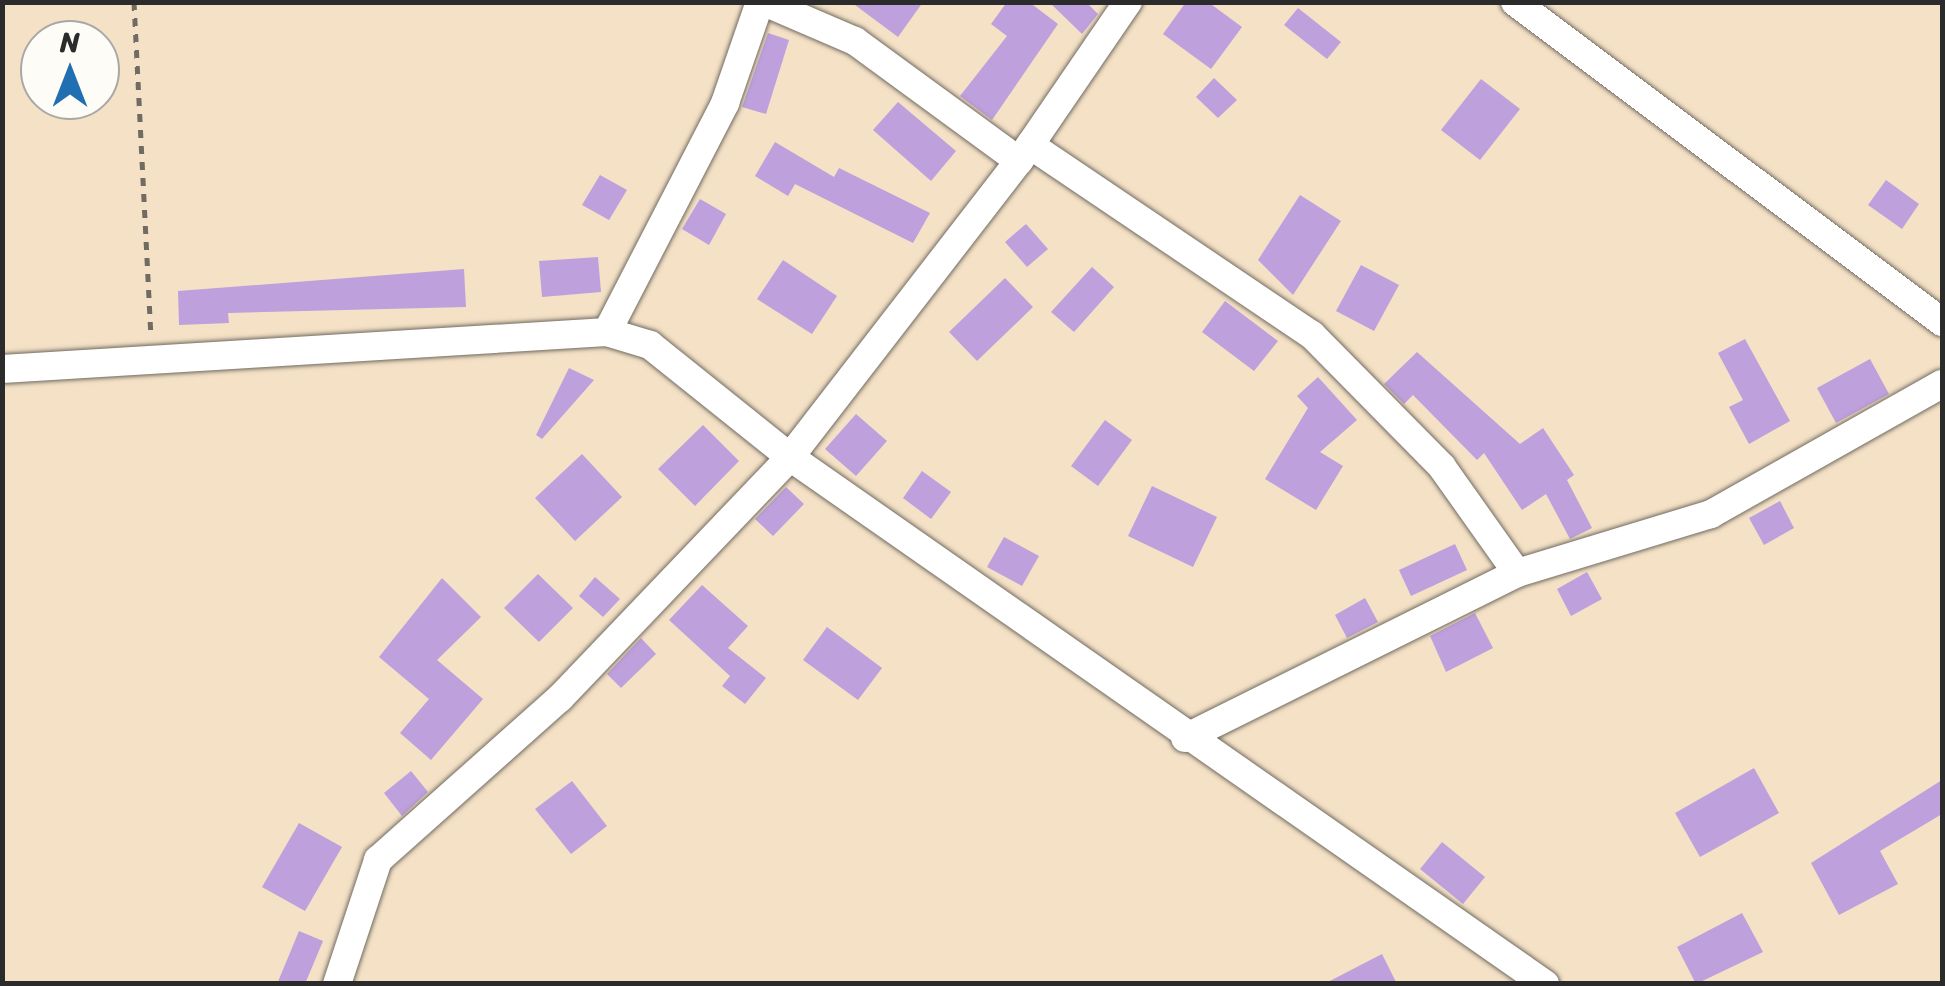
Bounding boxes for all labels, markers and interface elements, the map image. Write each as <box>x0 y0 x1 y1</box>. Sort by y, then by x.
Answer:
text: N <box>60 17 80 66</box>
north arrow <box>20 20 120 120</box>

